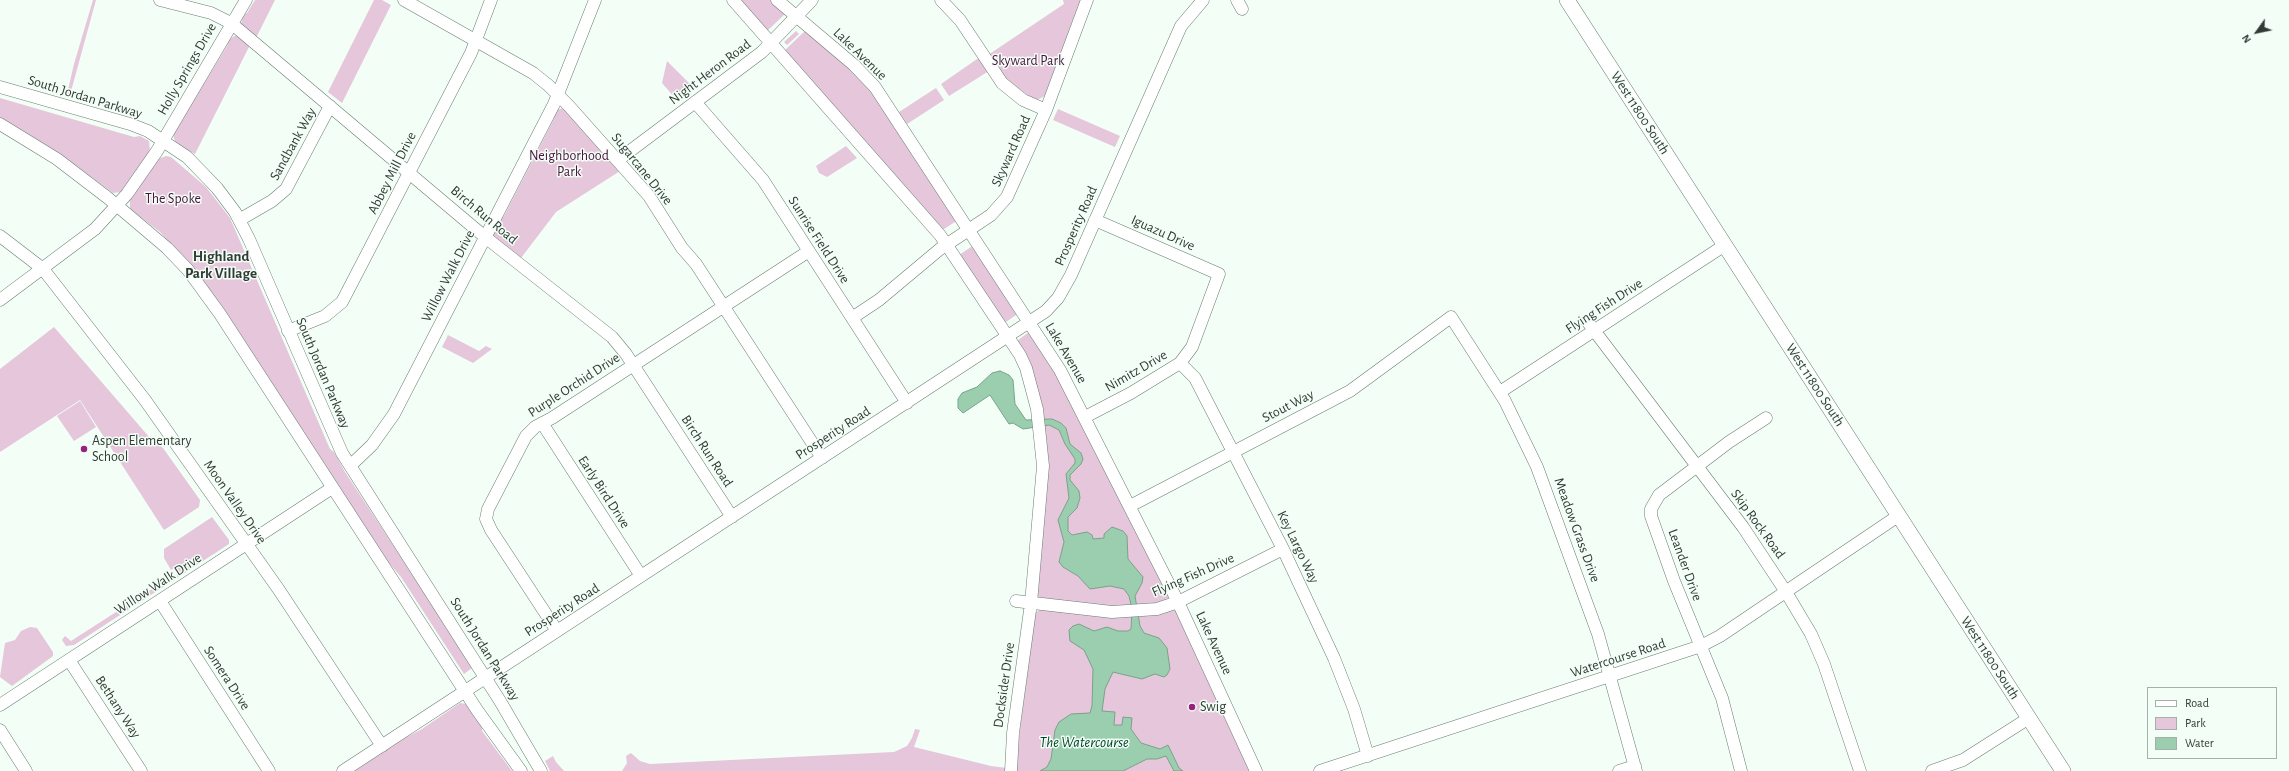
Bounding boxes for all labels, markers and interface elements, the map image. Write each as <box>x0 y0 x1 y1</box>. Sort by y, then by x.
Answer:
north arrow <box>2237 12 2277 52</box>
street label: Holly Springs Drive <box>154 20 220 118</box>
street label: Lake Avenue <box>830 24 890 84</box>
text: N <box>2240 33 2253 45</box>
street label: Night Heron Road <box>666 36 754 108</box>
park label: Skyward Park <box>992 53 1064 69</box>
street label: West 11800 South <box>1607 68 1673 158</box>
street label: South Jordan Parkway <box>26 72 144 122</box>
street label: Sandbank Way <box>266 105 320 183</box>
street label: Skyward Road <box>988 113 1034 189</box>
street label: Abbey Mill Drive <box>364 129 420 217</box>
street label: Sugarcane Drive <box>608 130 676 208</box>
park label: Neighborhood Park <box>529 148 609 180</box>
street label: Birch Run Road <box>447 182 521 248</box>
street label: Prosperity Road <box>1051 183 1101 269</box>
park label: The Spoke <box>145 191 201 207</box>
street label: Sunrise Field Drive <box>785 193 853 287</box>
street label: Iguazu Drive <box>1128 211 1198 255</box>
street label: Willow Walk Drive <box>418 227 478 325</box>
district label: Highland Park Village <box>185 247 257 282</box>
street label: Flying Fish Drive <box>1562 275 1646 337</box>
street label: South Jordan Parkway <box>292 315 354 431</box>
street label: Lake Avenue <box>1041 320 1091 386</box>
street label: West 11800 South <box>1782 340 1848 430</box>
street label: Nimitz Drive <box>1102 346 1170 396</box>
street label: Purple Orchid Drive <box>525 349 623 421</box>
street label: Stout Way <box>1259 386 1317 426</box>
street label: Prosperity Road <box>792 403 874 463</box>
street label: Birch Run Road <box>678 412 736 490</box>
place label: Aspen Elementary School <box>92 433 191 466</box>
marker: Aspen Elementary School <box>79 444 89 454</box>
street label: Early Bird Drive <box>574 453 634 531</box>
street label: Moon Valley Drive <box>200 457 270 547</box>
street label: Meadow Grass Drive <box>1550 475 1604 585</box>
street label: Skip Rock Road <box>1727 486 1789 562</box>
street label: Key Largo Way <box>1273 508 1323 586</box>
street label: Leander Drive <box>1664 527 1706 603</box>
street label: Flying Fish Drive <box>1149 549 1237 601</box>
street label: Willow Walk Drive <box>111 550 205 618</box>
street label: Prosperity Road <box>521 580 603 640</box>
street label: South Jordan Parkway <box>446 594 524 704</box>
street label: Lake Avenue <box>1192 609 1236 677</box>
street label: West 11800 South <box>1957 613 2023 703</box>
street label: Watercourse Road <box>1568 635 1668 681</box>
street label: Docksider Drive <box>990 641 1018 729</box>
street label: Somera Drive <box>200 643 254 713</box>
street label: Bethany Way <box>92 673 144 741</box>
legend <box>2147 687 2277 759</box>
text: Road <box>2185 697 2209 709</box>
place label: Swig <box>1200 699 1226 715</box>
marker: Swig <box>1187 702 1197 712</box>
text: Park <box>2185 717 2206 729</box>
water label: The Watercourse <box>1039 733 1129 751</box>
text: Water <box>2185 737 2214 749</box>

